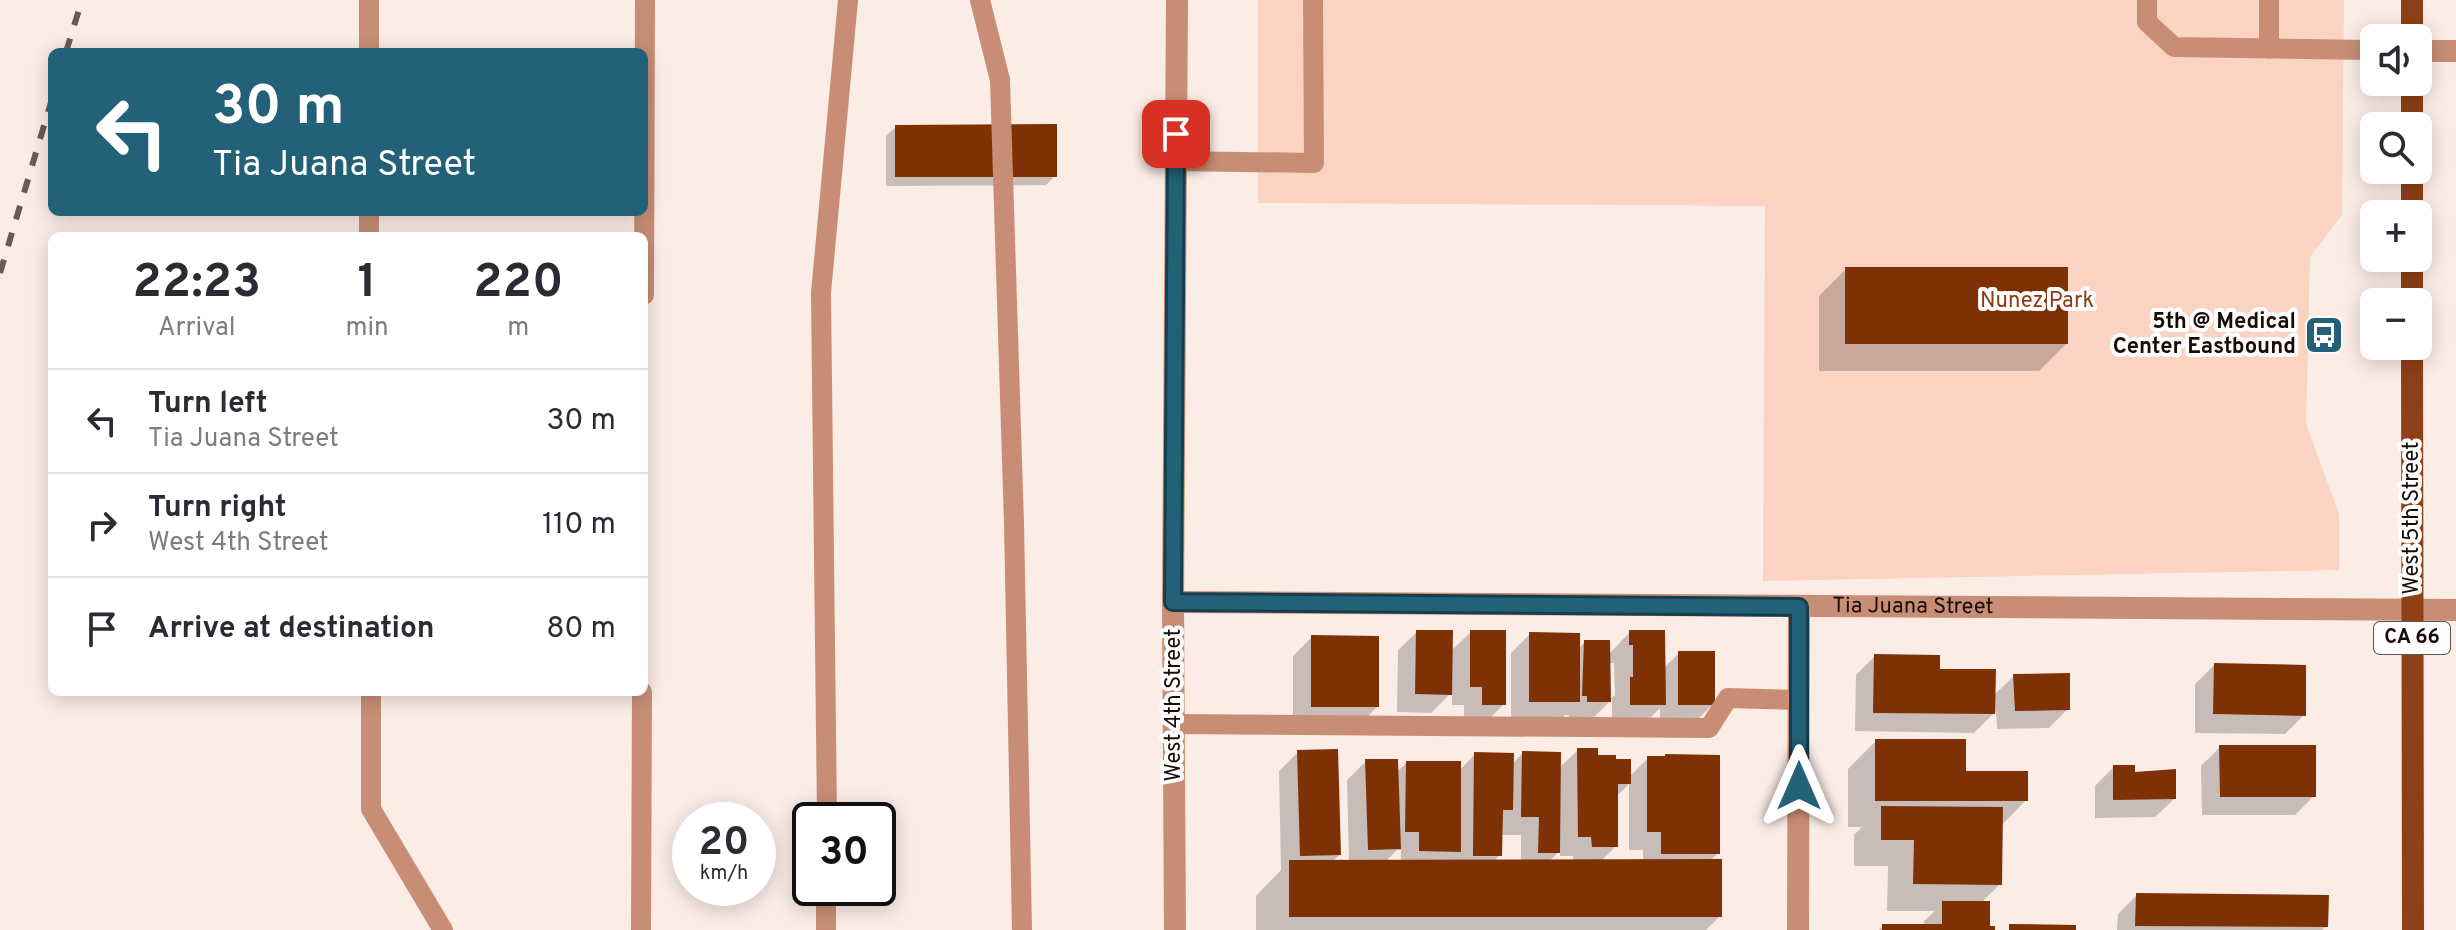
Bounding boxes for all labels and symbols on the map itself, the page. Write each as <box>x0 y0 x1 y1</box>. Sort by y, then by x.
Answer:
pin <box>1142 100 1210 168</box>
park label: Nunez Park <box>1980 288 2094 315</box>
place label: 5th @ Medical Center Eastbound <box>2113 309 2296 361</box>
bus stop icon: 5th @ Medical Center Eastbound <box>2303 314 2345 356</box>
street label: West 5th Street <box>2399 442 2426 594</box>
street label: Tia Juana Street <box>1832 593 1994 621</box>
road number: CA 66 <box>2374 622 2450 654</box>
street label: West 4th Street <box>1161 629 1188 781</box>
position arrow <box>1757 744 1841 828</box>
speed limit sign: 30 <box>792 802 896 906</box>

